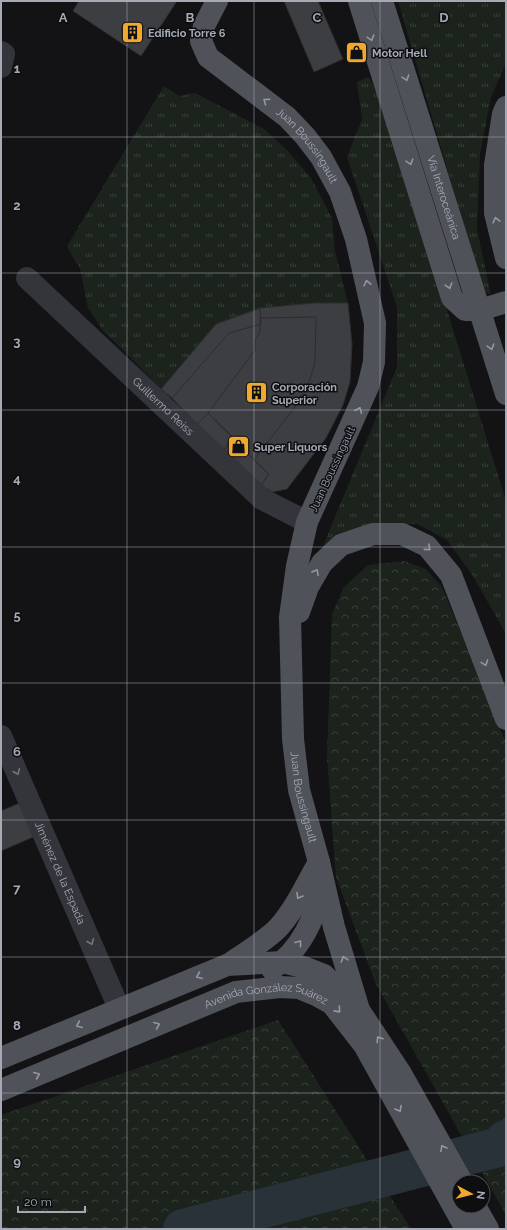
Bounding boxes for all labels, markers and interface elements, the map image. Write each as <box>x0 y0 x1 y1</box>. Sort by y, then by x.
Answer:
text: A <box>59 10 68 25</box>
text: B <box>186 10 195 25</box>
text: C <box>313 10 322 25</box>
text: D <box>439 10 449 25</box>
building icon: Edificio Torre 6 <box>119 20 145 46</box>
place label: Edificio Torre 6 <box>148 27 226 40</box>
one-way arrow <box>366 35 375 42</box>
shop icon: Motor Hell <box>343 40 369 66</box>
place label: Motor Hell <box>372 47 428 60</box>
text: 1 <box>14 61 21 76</box>
one-way arrow <box>402 75 410 82</box>
one-way arrow <box>263 99 270 106</box>
street label: Juan Boussingault <box>274 105 340 186</box>
street label: Vía Interoceánica <box>424 154 463 241</box>
one-way arrow <box>405 159 414 166</box>
text: 2 <box>13 198 21 213</box>
one-way arrow <box>493 217 501 223</box>
one-way arrow <box>363 280 371 286</box>
one-way arrow <box>444 283 453 290</box>
text: 3 <box>13 334 21 349</box>
one-way arrow <box>486 343 495 350</box>
street label: Guillermo Reiss <box>130 375 196 438</box>
building icon: Corporación Superior <box>244 380 270 406</box>
place label: Corporación Superior <box>272 381 337 407</box>
one-way arrow <box>354 407 362 414</box>
street label: Juan Boussingault <box>307 424 358 514</box>
shop icon: Super Liquors <box>226 434 252 460</box>
place label: Super Liquors <box>254 441 328 454</box>
text: 4 <box>13 471 21 486</box>
one-way arrow <box>423 544 430 551</box>
one-way arrow <box>312 569 319 577</box>
text: 5 <box>13 608 21 623</box>
one-way arrow <box>480 659 488 666</box>
text: 6 <box>13 744 21 759</box>
street label: Juan Boussingault <box>288 751 319 845</box>
one-way arrow <box>12 768 20 775</box>
street label: Jiménez de la Espada <box>32 819 88 926</box>
text: 7 <box>13 881 21 896</box>
one-way arrow <box>297 892 304 899</box>
one-way arrow <box>86 939 94 946</box>
one-way arrow <box>294 940 302 947</box>
one-way arrow <box>340 956 349 963</box>
one-way arrow <box>196 971 204 979</box>
street label: Avenida González Suárez <box>203 981 331 1011</box>
one-way arrow <box>333 1006 340 1013</box>
text: 8 <box>13 1018 21 1033</box>
one-way arrow <box>76 1021 83 1029</box>
one-way arrow <box>152 1022 160 1030</box>
one-way arrow <box>376 1036 384 1043</box>
one-way arrow <box>33 1072 40 1080</box>
one-way arrow <box>394 1104 402 1112</box>
one-way arrow <box>440 1145 447 1152</box>
text: 9 <box>13 1154 21 1169</box>
north arrow <box>451 1174 491 1214</box>
scale bar <box>18 1188 85 1214</box>
text: N <box>473 1190 487 1200</box>
text: 20 m <box>24 1195 52 1209</box>

